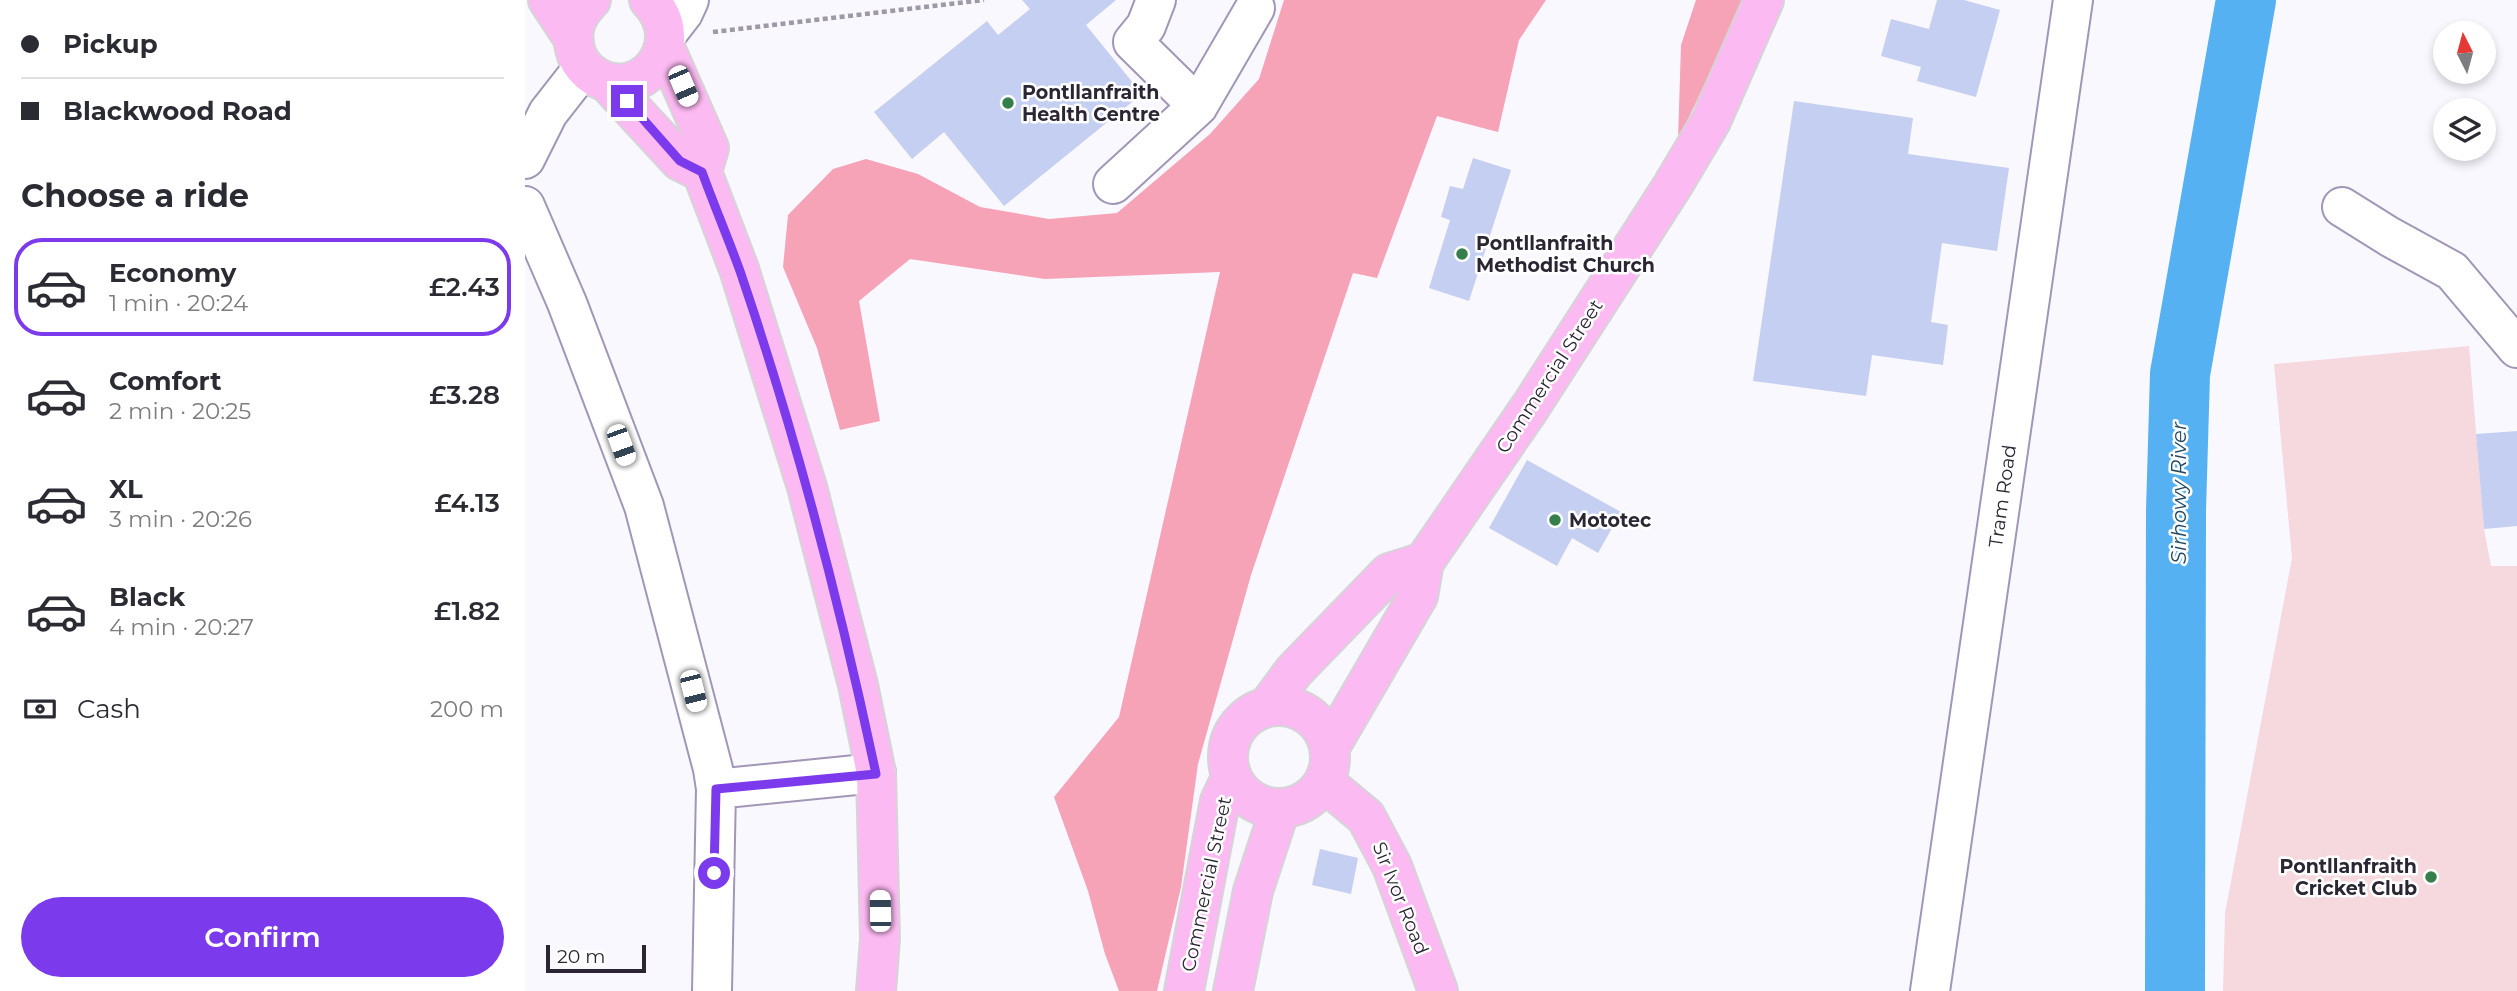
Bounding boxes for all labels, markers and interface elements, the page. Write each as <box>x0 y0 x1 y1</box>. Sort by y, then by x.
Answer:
north arrow <box>2433 21 2495 84</box>
map controls <box>2433 21 2496 161</box>
text: Pickup <box>63 28 158 60</box>
car <box>666 63 701 109</box>
place label: Pontllanfraith Health Centre <box>1022 81 1160 126</box>
route end <box>611 85 643 117</box>
text: Blackwood Road <box>63 95 292 127</box>
marker: Pontllanfraith Health Centre <box>1000 95 1016 111</box>
button: layers <box>2433 98 2496 161</box>
text: Choose a ride <box>21 176 249 215</box>
place label: Pontllanfraith Methodist Church <box>1476 232 1655 277</box>
marker: Pontllanfraith Methodist Church <box>1454 246 1470 262</box>
icon: car <box>25 256 88 319</box>
text: Economy <box>109 257 236 289</box>
text: £2.43 <box>429 271 500 303</box>
text: 1 min · 20:24 <box>109 289 248 317</box>
street label: Commercial Street <box>1491 295 1608 457</box>
icon: car <box>25 364 88 427</box>
text: Comfort <box>109 365 221 397</box>
text: £3.28 <box>429 379 500 411</box>
text: 2 min · 20:25 <box>109 397 251 425</box>
water label: Sirhowy River <box>2166 421 2191 564</box>
car <box>604 422 639 468</box>
street label: Tram Road <box>1984 443 2021 549</box>
icon: car <box>25 472 88 535</box>
text: XL <box>109 473 143 505</box>
text: £4.13 <box>435 487 500 519</box>
text: 3 min · 20:26 <box>109 505 252 533</box>
place label: Mototec <box>1569 509 1651 532</box>
marker: Mototec <box>1547 512 1563 528</box>
icon: car <box>25 580 88 643</box>
text: Black <box>109 581 185 613</box>
text: £1.82 <box>434 595 500 627</box>
text: 4 min · 20:27 <box>109 613 254 641</box>
car <box>678 668 709 714</box>
icon: cash <box>21 690 59 728</box>
text: Cash <box>77 693 141 725</box>
text: 200 m <box>430 695 504 723</box>
street label: Commercial Street <box>1177 794 1236 974</box>
street label: Sir Ivor Road <box>1368 839 1434 958</box>
place label: Pontllanfraith Cricket Club <box>2280 855 2417 900</box>
route start <box>698 857 730 889</box>
marker: Pontllanfraith Cricket Club <box>2423 869 2439 885</box>
car <box>870 890 891 932</box>
button: Confirm <box>21 897 504 977</box>
scale bar <box>546 942 646 974</box>
text: 20 m <box>557 945 605 968</box>

